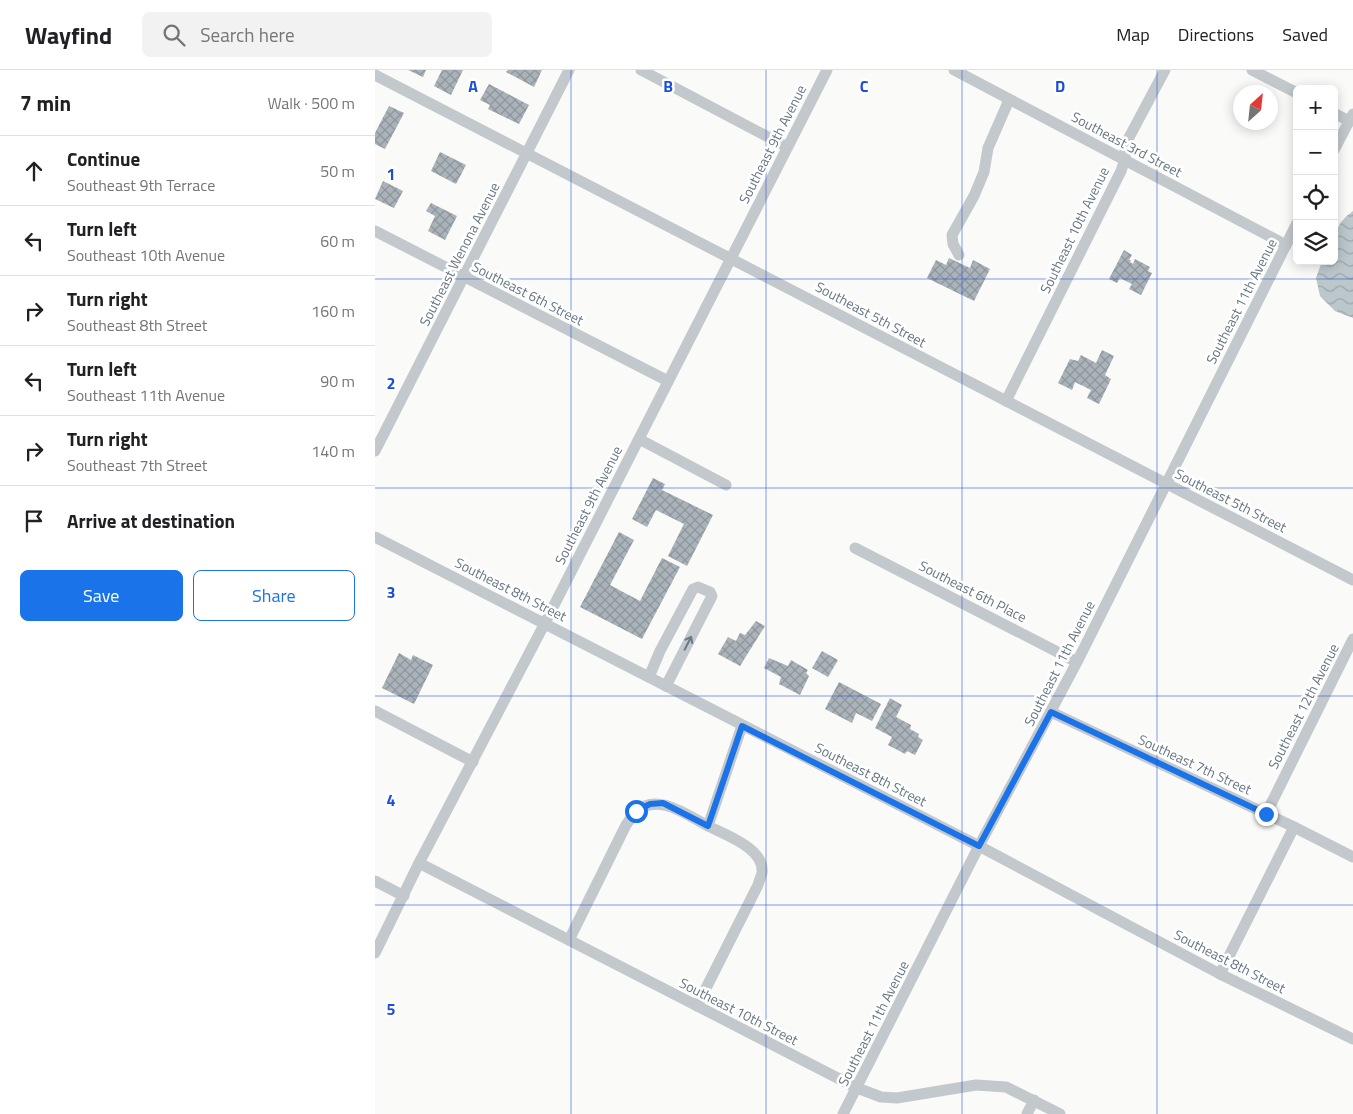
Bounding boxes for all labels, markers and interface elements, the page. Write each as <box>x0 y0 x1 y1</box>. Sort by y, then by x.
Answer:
search box <box>142 12 492 57</box>
text: Wayfind <box>25 17 112 53</box>
text: Search here <box>200 20 295 49</box>
icon: search <box>160 21 188 49</box>
text: Map <box>1116 21 1150 48</box>
text: Directions <box>1178 21 1254 48</box>
text: Saved <box>1282 21 1328 48</box>
text: A <box>468 74 478 98</box>
text: B <box>663 74 673 98</box>
text: C <box>860 74 869 98</box>
text: D <box>1055 74 1065 98</box>
street label: Southeast 9th Avenue <box>733 81 811 207</box>
north arrow <box>1233 85 1278 130</box>
map controls <box>1293 85 1338 265</box>
button: + <box>1293 85 1338 130</box>
text: 7 min <box>20 87 71 119</box>
text: Walk · 500 m <box>267 91 355 115</box>
street label: Southeast 3rd Street <box>1068 106 1186 182</box>
button: − <box>1293 130 1338 175</box>
text: Continue <box>67 144 140 173</box>
icon: ahead <box>20 157 48 185</box>
text: 50 m <box>320 159 355 183</box>
text: 1 <box>387 162 395 186</box>
street label: Southeast 10th Avenue <box>1034 163 1114 297</box>
text: Southeast 9th Terrace <box>67 173 215 197</box>
button: locate <box>1293 175 1338 220</box>
street label: Southeast Wenona Avenue <box>414 178 504 330</box>
text: Turn left <box>67 214 137 243</box>
button: layers <box>1293 220 1338 265</box>
icon: left <box>20 227 48 255</box>
text: 60 m <box>320 229 355 253</box>
street label: Southeast 11th Avenue <box>1200 235 1282 367</box>
text: Southeast 10th Avenue <box>67 243 225 267</box>
street label: Southeast 6th Street <box>468 256 588 330</box>
street label: Southeast 5th Street <box>812 276 930 352</box>
text: Turn right <box>67 284 148 313</box>
icon: right <box>20 297 48 325</box>
text: 160 m <box>311 299 355 323</box>
text: Southeast 8th Street <box>67 313 207 337</box>
text: Turn left <box>67 354 137 383</box>
icon: left <box>20 367 48 395</box>
text: 90 m <box>320 369 355 393</box>
text: 2 <box>387 371 395 395</box>
text: Southeast 11th Avenue <box>67 383 225 407</box>
text: Turn right <box>67 424 148 453</box>
icon: right <box>20 437 48 465</box>
text: 140 m <box>311 439 355 463</box>
street label: Southeast 9th Avenue <box>549 442 627 568</box>
text: Southeast 7th Street <box>67 453 207 477</box>
street label: Southeast 5th Street <box>1171 463 1291 537</box>
text: Arrive at destination <box>67 506 235 535</box>
icon: arrive <box>20 507 48 535</box>
street label: Southeast 8th Street <box>451 552 571 626</box>
street label: Southeast 6th Place <box>915 555 1031 627</box>
button: Save <box>20 570 183 621</box>
button: Share <box>193 570 355 621</box>
text: 3 <box>387 580 395 604</box>
street label: Southeast 11th Avenue <box>1018 597 1100 729</box>
one-way arrow <box>684 636 693 651</box>
street label: Southeast 12th Avenue <box>1262 640 1344 772</box>
street label: Southeast 7th Street <box>1135 729 1255 800</box>
street label: Southeast 8th Street <box>811 737 931 811</box>
text: 4 <box>387 788 396 812</box>
route start <box>625 800 648 823</box>
route end <box>1255 803 1278 826</box>
street label: Southeast 8th Street <box>1170 924 1290 998</box>
street label: Southeast 11th Avenue <box>832 957 914 1089</box>
street label: Southeast 10th Street <box>676 972 802 1050</box>
text: 5 <box>387 997 396 1021</box>

